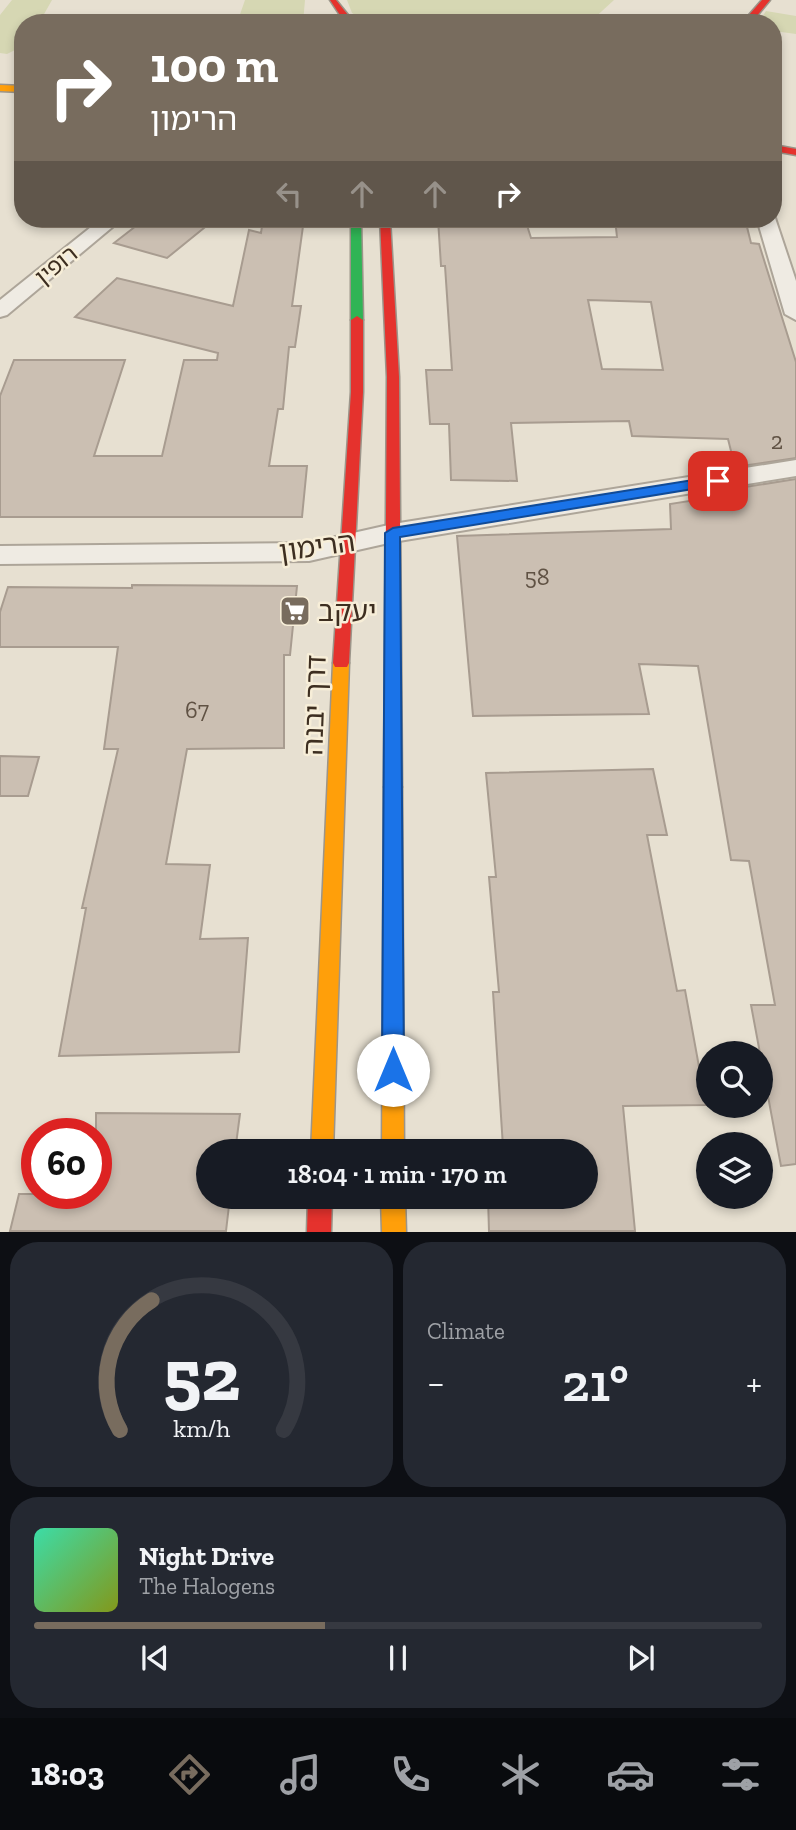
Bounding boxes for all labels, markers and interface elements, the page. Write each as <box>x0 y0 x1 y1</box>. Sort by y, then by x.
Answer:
text: 100 m <box>150 36 278 95</box>
icon: right <box>35 42 126 133</box>
text: הרימון <box>150 100 237 138</box>
icon: left <box>270 175 308 213</box>
icon: ahead <box>343 175 381 213</box>
icon: ahead <box>416 175 454 213</box>
icon: right <box>489 175 527 213</box>
street label: רופין <box>29 239 83 291</box>
house number: 2 <box>771 426 783 455</box>
pin <box>688 451 748 511</box>
icon: arrive <box>699 462 737 500</box>
street label: הרימון <box>277 525 357 568</box>
house number: 58 <box>524 562 550 591</box>
supermarket icon: יעקב <box>278 594 312 628</box>
place label: יעקב <box>318 595 376 628</box>
street label: דרך יבנה <box>296 654 333 756</box>
house number: 67 <box>185 695 209 724</box>
position arrow <box>356 1033 430 1107</box>
map controls <box>696 1041 773 1209</box>
button: search <box>696 1041 773 1118</box>
speed limit sign: 60 <box>21 1118 112 1209</box>
button: layers <box>696 1132 773 1209</box>
text: 18:04 · 1 min · 170 m <box>287 1158 507 1190</box>
text: Climate <box>427 1317 505 1345</box>
text: 52 <box>163 1332 240 1420</box>
text: 21° <box>562 1352 629 1414</box>
text: − <box>427 1360 445 1406</box>
text: + <box>746 1360 762 1406</box>
text: km/h <box>173 1413 230 1443</box>
text: Night Drive <box>139 1540 274 1572</box>
text: The Halogens <box>139 1572 275 1600</box>
icon: previous <box>136 1639 174 1677</box>
icon: pause <box>379 1639 417 1677</box>
icon: next <box>622 1639 660 1677</box>
icon: directions <box>165 1750 214 1799</box>
icon: music <box>276 1750 325 1799</box>
icon: phone <box>386 1750 435 1799</box>
icon: climate <box>496 1750 545 1799</box>
icon: car <box>606 1750 655 1799</box>
icon: filters <box>716 1750 765 1799</box>
text: 18:03 <box>31 1755 104 1793</box>

